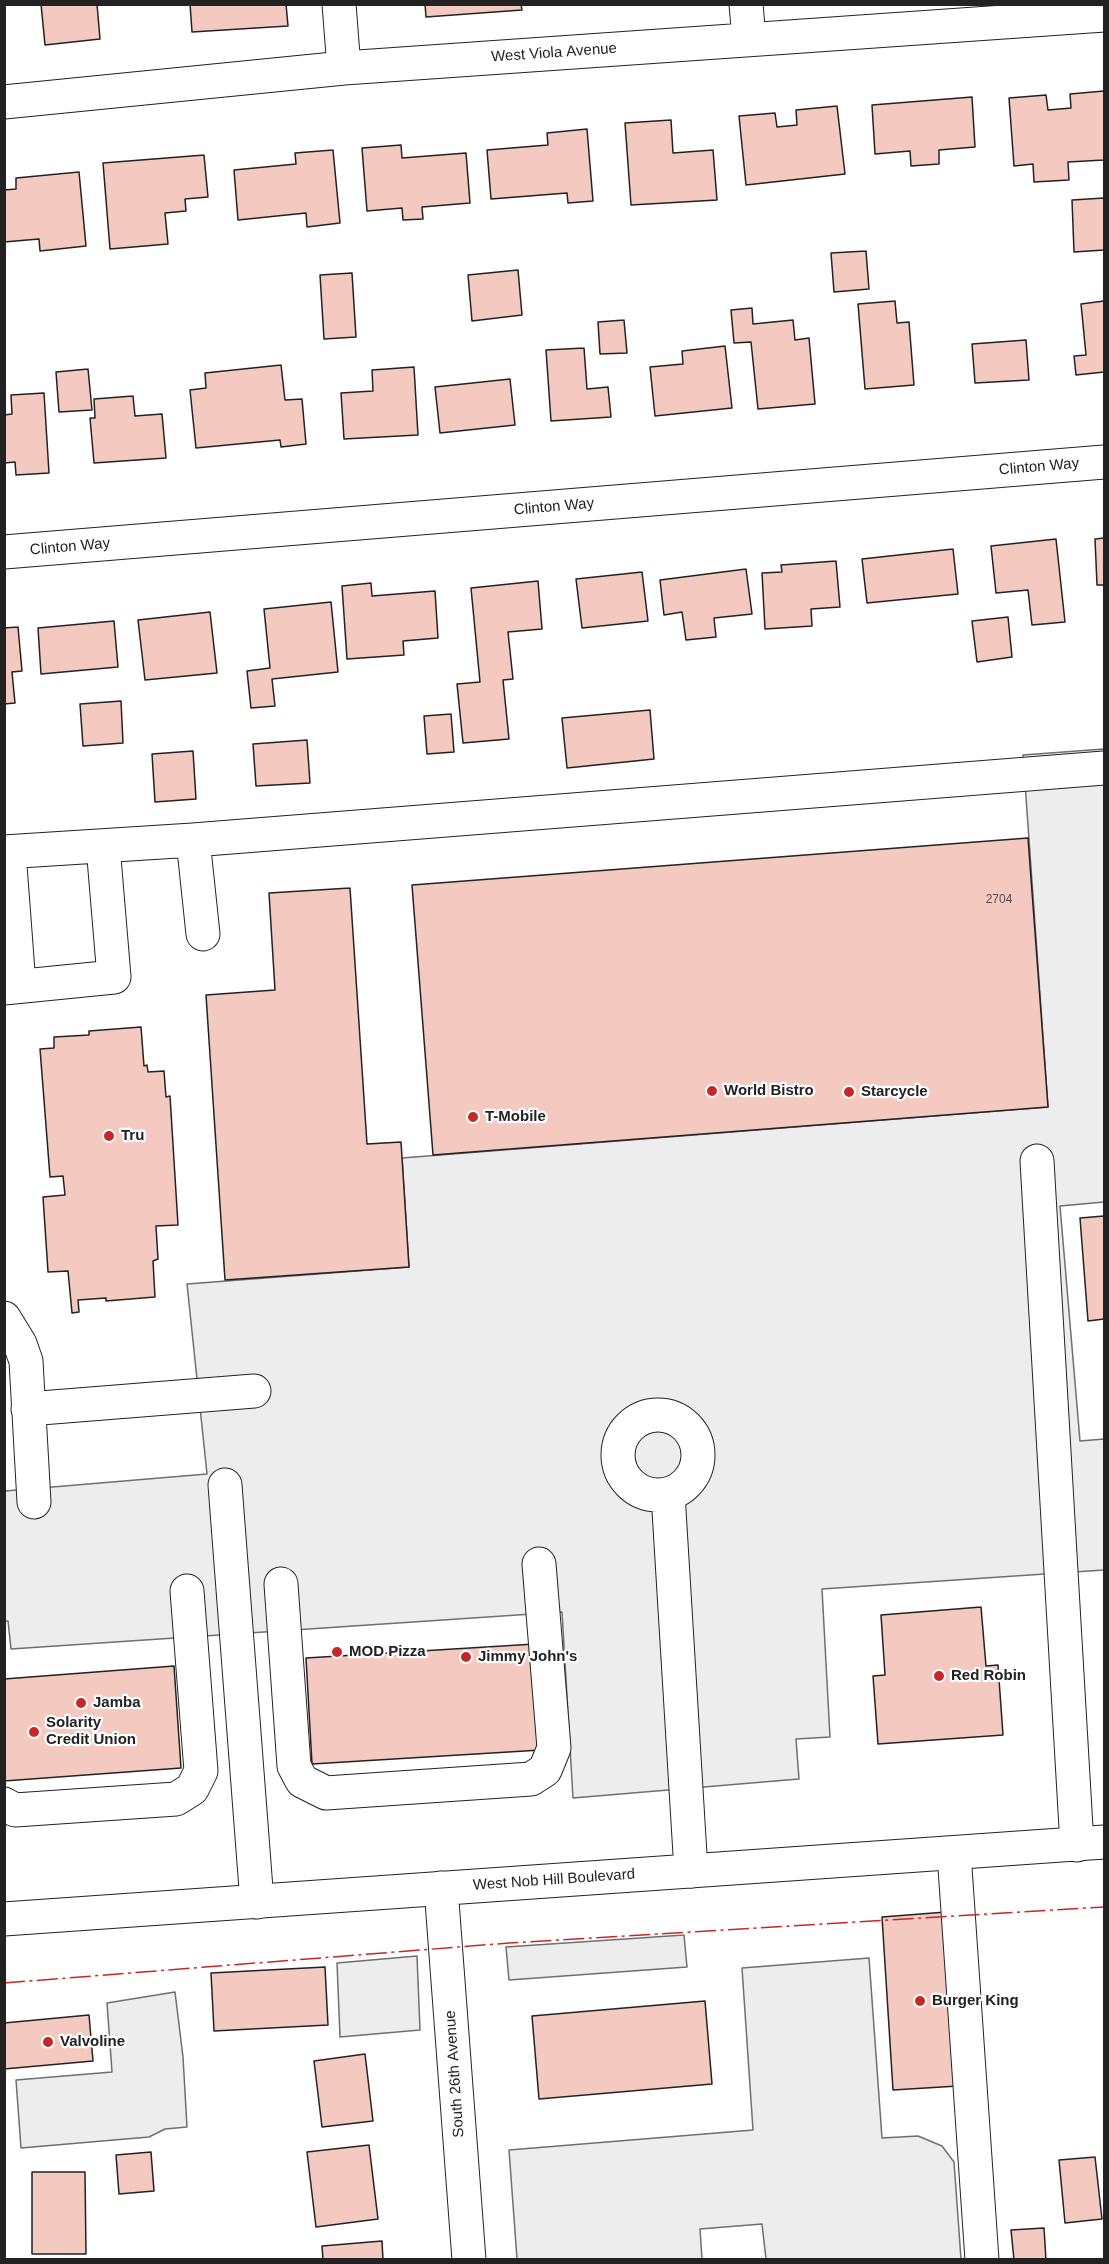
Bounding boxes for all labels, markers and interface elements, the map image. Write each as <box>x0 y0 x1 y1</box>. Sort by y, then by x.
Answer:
street label: West Viola Avenue <box>491 40 617 66</box>
street label: Clinton Way <box>998 455 1080 479</box>
street label: Clinton Way <box>513 495 595 519</box>
street label: Clinton Way <box>29 535 111 559</box>
house number: 2704 <box>986 893 1012 907</box>
place label: World Bistro <box>724 1082 814 1100</box>
place label: Starcycle <box>861 1083 928 1101</box>
marker: World Bistro <box>705 1084 719 1098</box>
marker: Starcycle <box>842 1085 856 1099</box>
place label: T-Mobile <box>485 1108 546 1126</box>
marker: T-Mobile <box>466 1110 480 1124</box>
place label: Tru <box>121 1127 144 1145</box>
marker: Tru <box>102 1129 116 1143</box>
place label: MOD Pizza <box>349 1643 426 1661</box>
marker: MOD Pizza <box>330 1645 344 1659</box>
place label: Jimmy John's <box>478 1648 577 1666</box>
marker: Jimmy John's <box>459 1650 473 1664</box>
place label: Red Robin <box>951 1667 1026 1685</box>
marker: Red Robin <box>932 1669 946 1683</box>
place label: Jamba <box>93 1694 141 1712</box>
marker: Jamba <box>74 1696 88 1710</box>
place label: Solarity Credit Union <box>46 1714 136 1749</box>
marker: Solarity Credit Union <box>27 1725 41 1739</box>
street label: West Nob Hill Boulevard <box>472 1865 636 1895</box>
place label: Burger King <box>932 1992 1019 2010</box>
marker: Burger King <box>913 1994 927 2008</box>
street label: South 26th Avenue <box>442 2010 468 2138</box>
place label: Valvoline <box>60 2033 125 2051</box>
marker: Valvoline <box>41 2035 55 2049</box>

